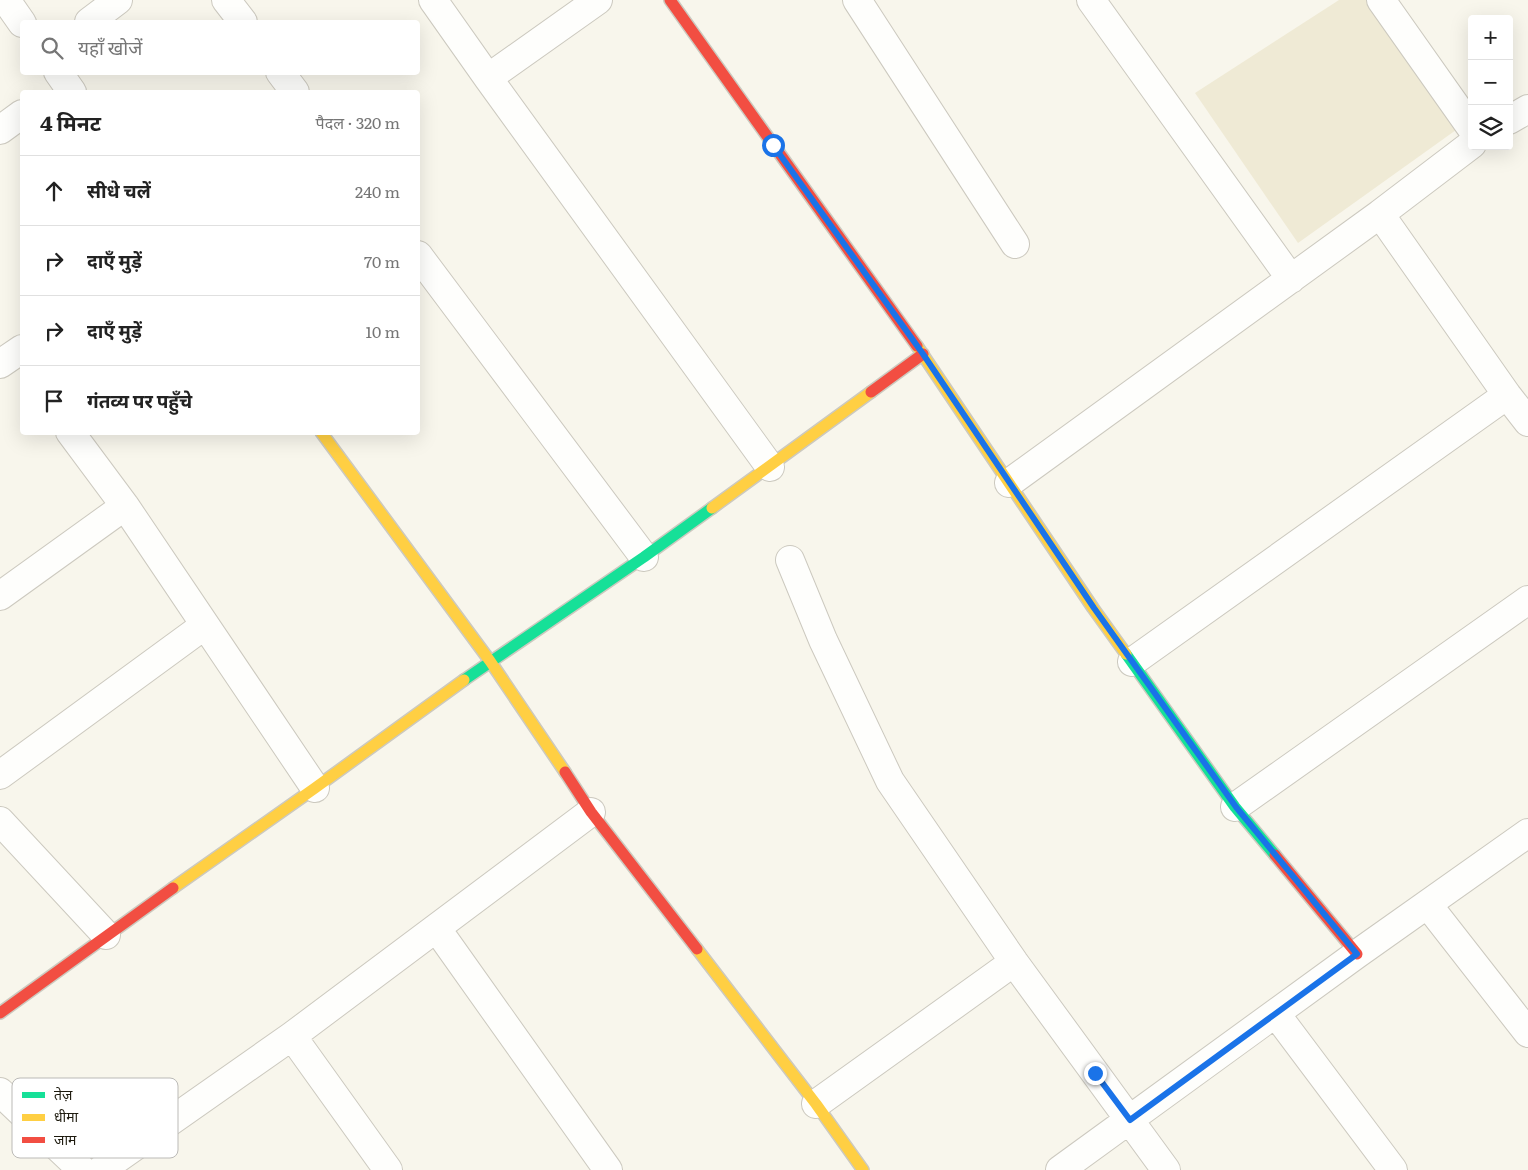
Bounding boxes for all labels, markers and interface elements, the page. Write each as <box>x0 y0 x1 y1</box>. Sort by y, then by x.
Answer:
map controls <box>1468 15 1513 150</box>
button: + <box>1468 15 1513 60</box>
search box <box>20 20 420 75</box>
text: यहाँ खोजें <box>78 33 142 61</box>
icon: search <box>38 34 66 62</box>
button: − <box>1468 60 1513 105</box>
button: layers <box>1468 105 1513 150</box>
text: 4 मिनट <box>40 106 101 137</box>
text: पैदल · 320 m <box>316 110 400 134</box>
route start <box>762 134 785 157</box>
text: सीधे चलें <box>87 176 151 204</box>
icon: ahead <box>40 177 68 205</box>
text: 240 m <box>355 179 400 203</box>
text: दाएँ मुड़ें <box>87 246 142 274</box>
icon: right <box>40 247 68 275</box>
text: 70 m <box>364 249 400 273</box>
text: दाएँ मुड़ें <box>87 316 142 344</box>
icon: right <box>40 317 68 345</box>
text: 10 m <box>366 319 400 343</box>
text: गंतव्य पर पहुँचे <box>87 386 192 414</box>
icon: arrive <box>40 387 68 415</box>
route end <box>1084 1062 1107 1085</box>
legend <box>12 1078 178 1158</box>
text: तेज़ <box>54 1084 73 1104</box>
text: धीमा <box>54 1106 79 1126</box>
text: जाम <box>54 1129 77 1149</box>

